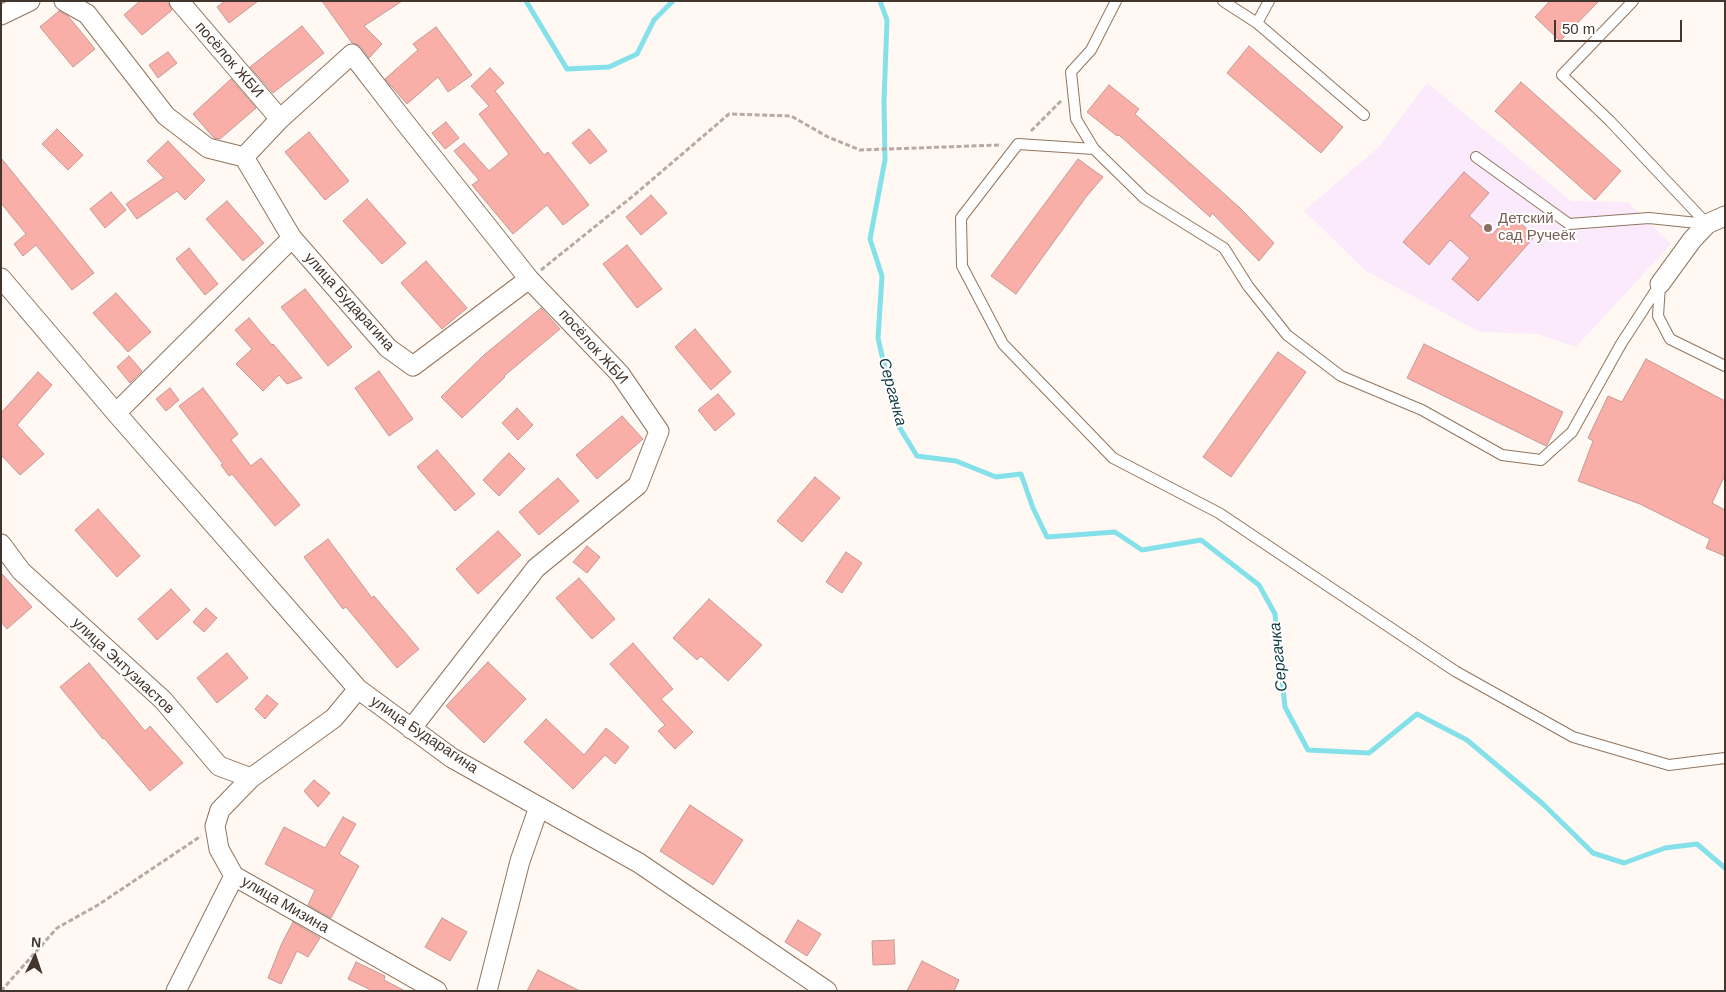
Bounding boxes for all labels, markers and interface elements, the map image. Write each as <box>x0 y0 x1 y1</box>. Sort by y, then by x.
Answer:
scale bar <box>1556 10 1684 42</box>
street label: посёлок ЖБИ <box>191 18 267 102</box>
text: 50 m <box>1562 20 1595 37</box>
place label: Детский сад Ручеёк <box>1498 210 1575 245</box>
marker: Детский сад Ручеёк <box>1482 222 1494 234</box>
street label: улица Бударагина <box>300 249 398 355</box>
street label: посёлок ЖБИ <box>555 306 631 388</box>
water label: Сергачка <box>874 356 910 428</box>
street label: улица Энтузиастов <box>68 614 178 718</box>
water label: Сергачка <box>1266 621 1292 693</box>
street label: улица Бударагина <box>367 692 481 778</box>
street label: улица Мизина <box>238 873 332 937</box>
north arrow <box>10 932 60 982</box>
text: N <box>30 934 42 950</box>

